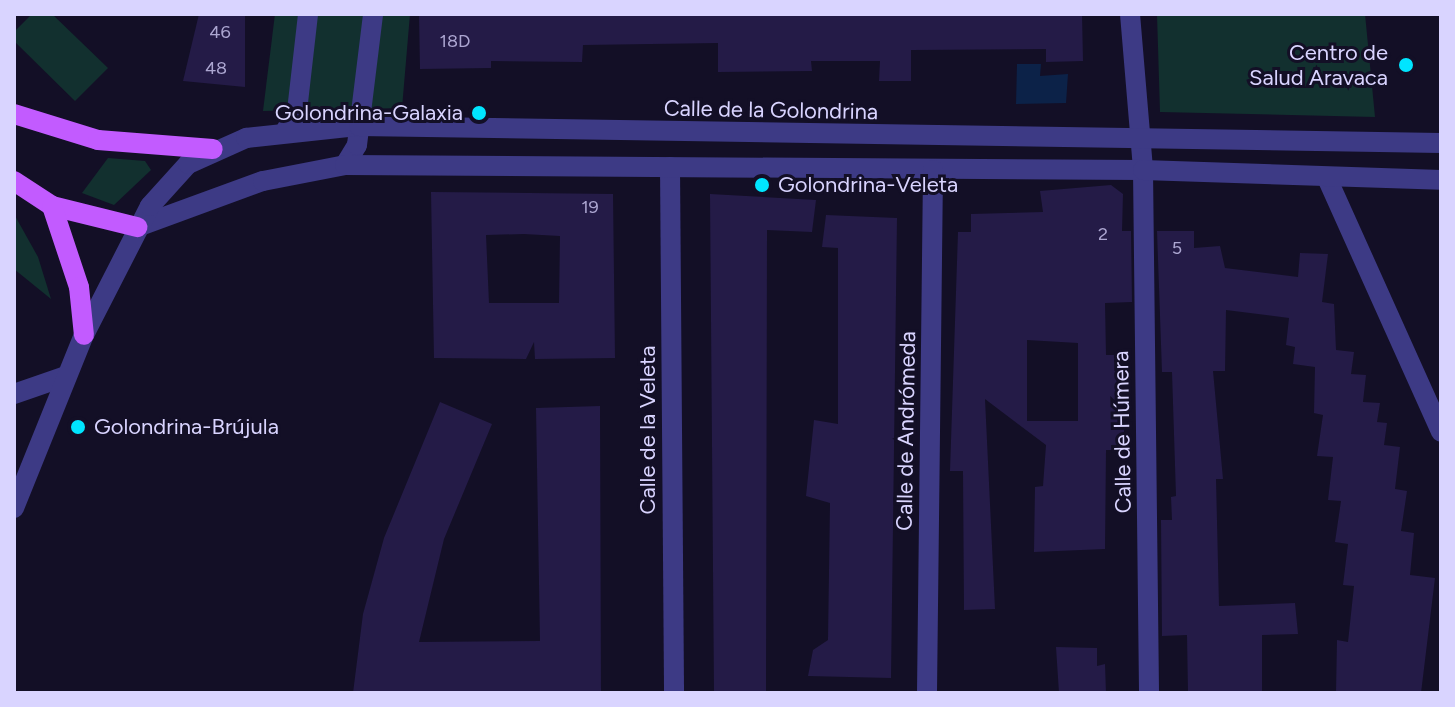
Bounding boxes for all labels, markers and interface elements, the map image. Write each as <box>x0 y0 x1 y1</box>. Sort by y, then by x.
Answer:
house number: 46 <box>209 21 231 43</box>
house number: 18D <box>440 30 470 52</box>
place label: Centro de Salud Aravaca <box>1249 39 1388 90</box>
marker: Centro de Salud Aravaca <box>1395 54 1417 76</box>
house number: 48 <box>205 57 227 79</box>
street label: Calle de la Golondrina <box>664 95 878 125</box>
place label: Golondrina-Galaxia <box>275 100 463 126</box>
marker: Golondrina-Galaxia <box>470 104 488 122</box>
place label: Golondrina-Veleta <box>778 172 958 198</box>
marker: Golondrina-Veleta <box>753 176 771 194</box>
house number: 19 <box>581 196 599 218</box>
house number: 2 <box>1098 223 1108 245</box>
house number: 5 <box>1172 237 1182 259</box>
street label: Calle de Andrómeda <box>891 331 921 531</box>
street label: Calle de la Veleta <box>635 346 661 514</box>
street label: Calle de Húmera <box>1107 350 1137 514</box>
place label: Golondrina-Brújula <box>94 414 279 440</box>
marker: Golondrina-Brújula <box>69 418 87 436</box>

